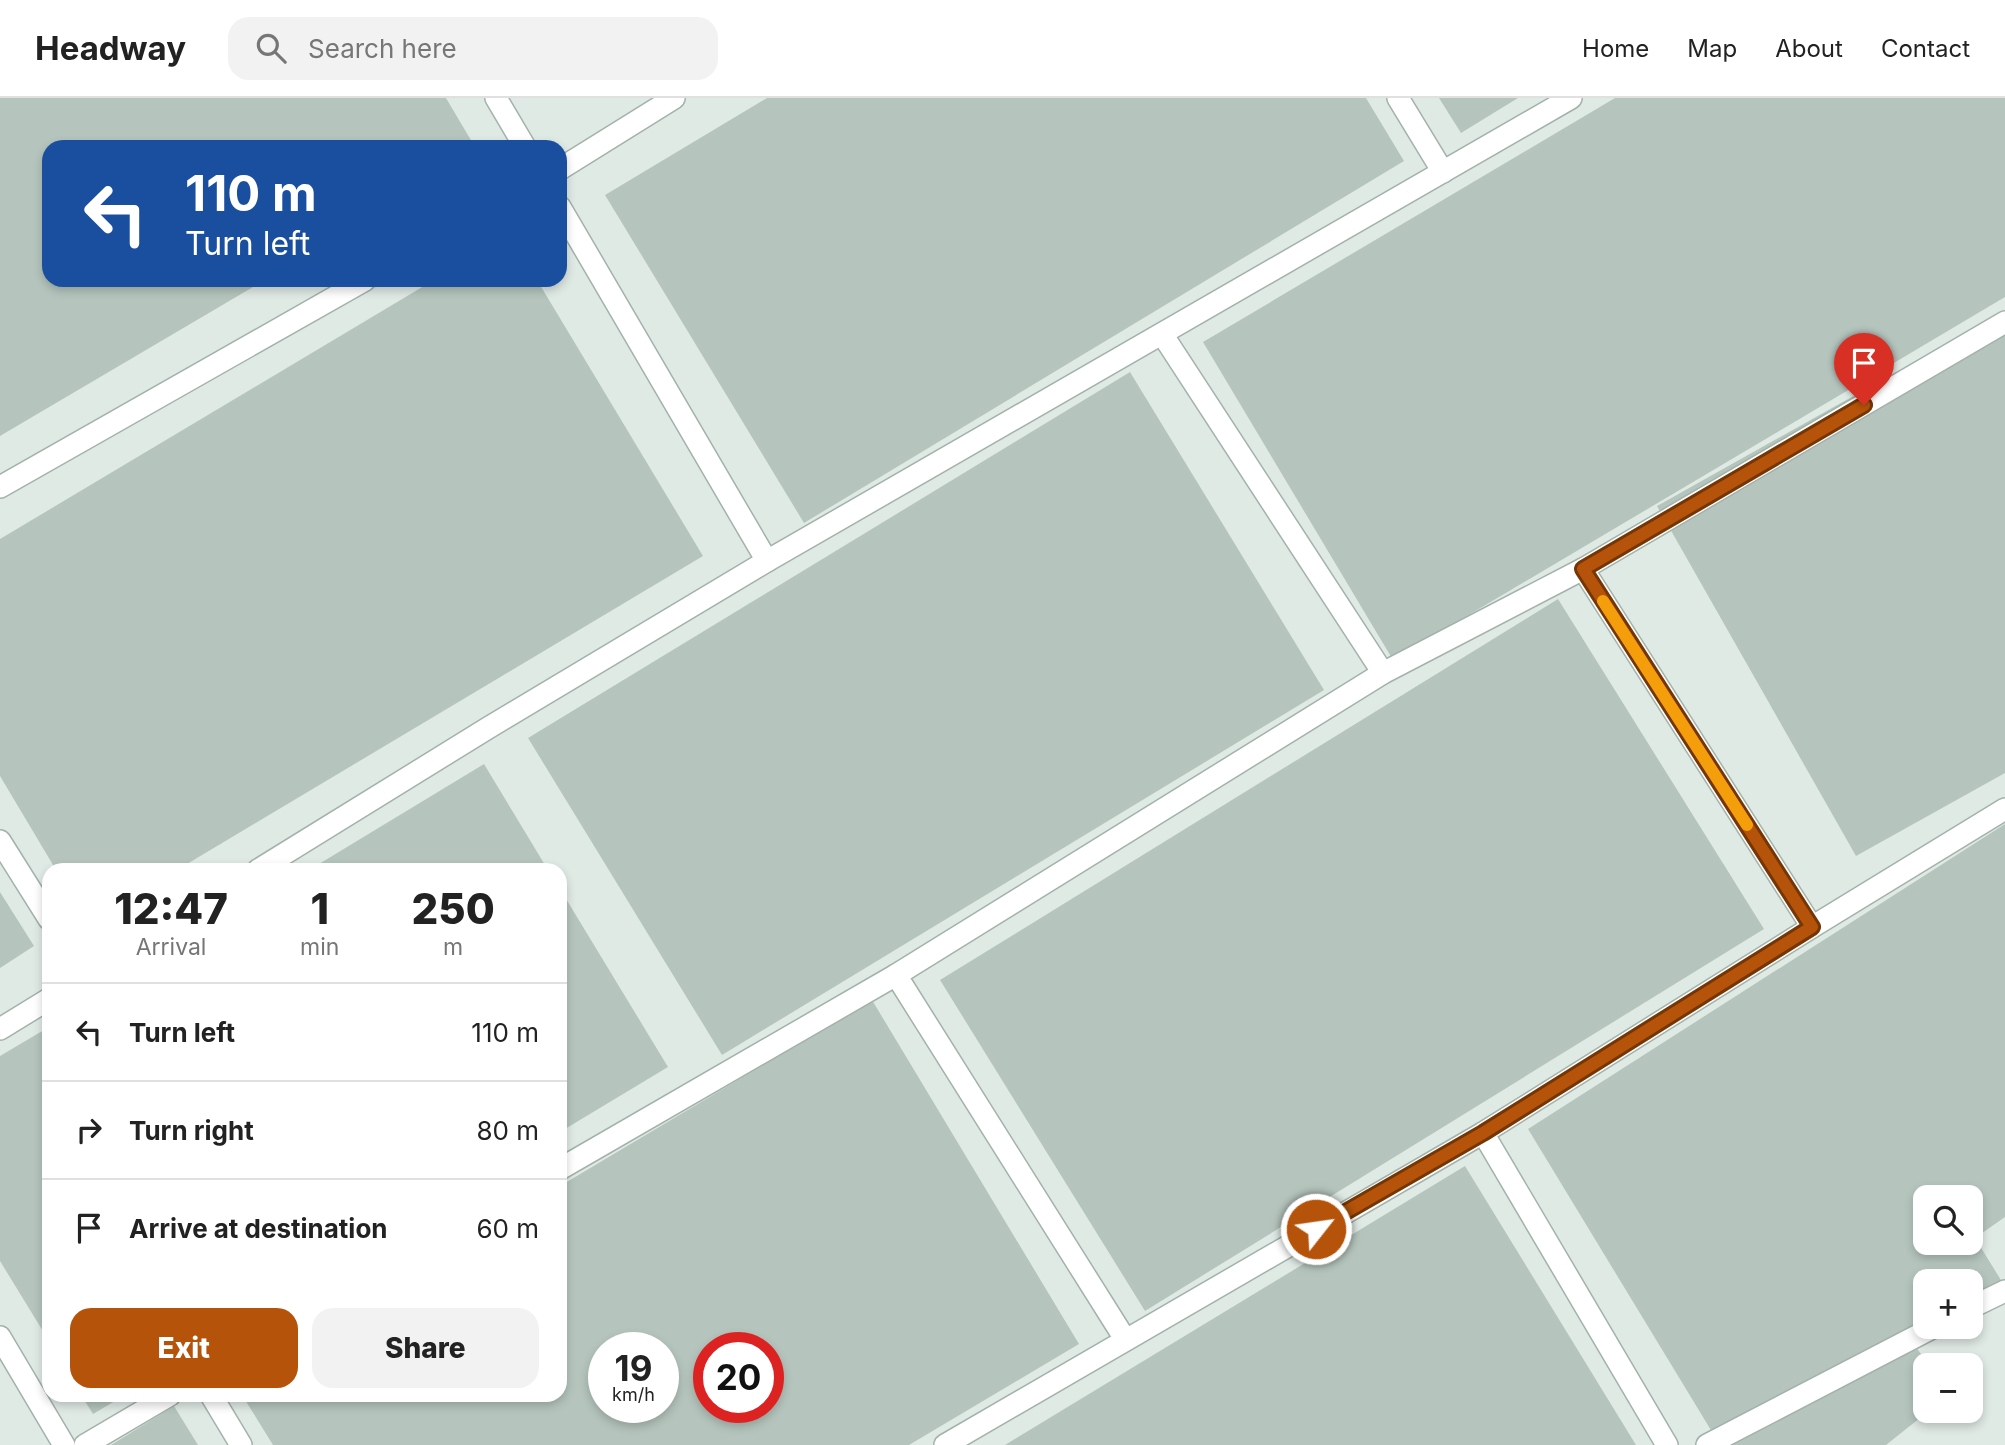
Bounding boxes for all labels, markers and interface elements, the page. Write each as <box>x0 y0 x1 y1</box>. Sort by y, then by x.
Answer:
search box <box>228 17 718 80</box>
text: Headway <box>35 28 186 68</box>
icon: search <box>252 29 290 67</box>
text: Search here <box>308 33 457 64</box>
text: Home <box>1582 34 1649 63</box>
text: Map <box>1687 34 1737 63</box>
text: About <box>1775 34 1843 63</box>
text: Contact <box>1881 34 1970 63</box>
text: 110 m <box>185 164 317 223</box>
icon: left <box>70 168 161 259</box>
text: Turn left <box>185 224 310 263</box>
pin <box>1834 333 1894 405</box>
icon: arrive <box>1845 344 1883 382</box>
text: 12:47 <box>114 883 228 934</box>
text: 1 <box>310 883 329 934</box>
text: 250 <box>412 883 495 934</box>
text: Arrival <box>136 933 206 961</box>
text: min <box>300 933 339 961</box>
text: m <box>443 933 463 961</box>
icon: left <box>70 1013 108 1051</box>
text: Turn left <box>129 1017 235 1048</box>
text: 110 m <box>471 1017 539 1048</box>
icon: right <box>70 1111 108 1149</box>
text: Turn right <box>129 1115 254 1146</box>
text: 80 m <box>476 1115 539 1146</box>
map controls <box>1913 1185 1983 1423</box>
button: search <box>1913 1185 1983 1255</box>
position arrow <box>1279 1192 1353 1266</box>
icon: arrive <box>70 1209 108 1247</box>
text: Arrive at destination <box>129 1213 388 1244</box>
text: 60 m <box>476 1213 539 1244</box>
button: + <box>1913 1269 1983 1339</box>
button: Exit <box>70 1308 298 1388</box>
button: Share <box>312 1308 539 1388</box>
speed limit sign: 20 <box>693 1332 784 1423</box>
text: 19 <box>615 1347 652 1389</box>
button: − <box>1913 1353 1983 1423</box>
text: km/h <box>612 1384 655 1405</box>

